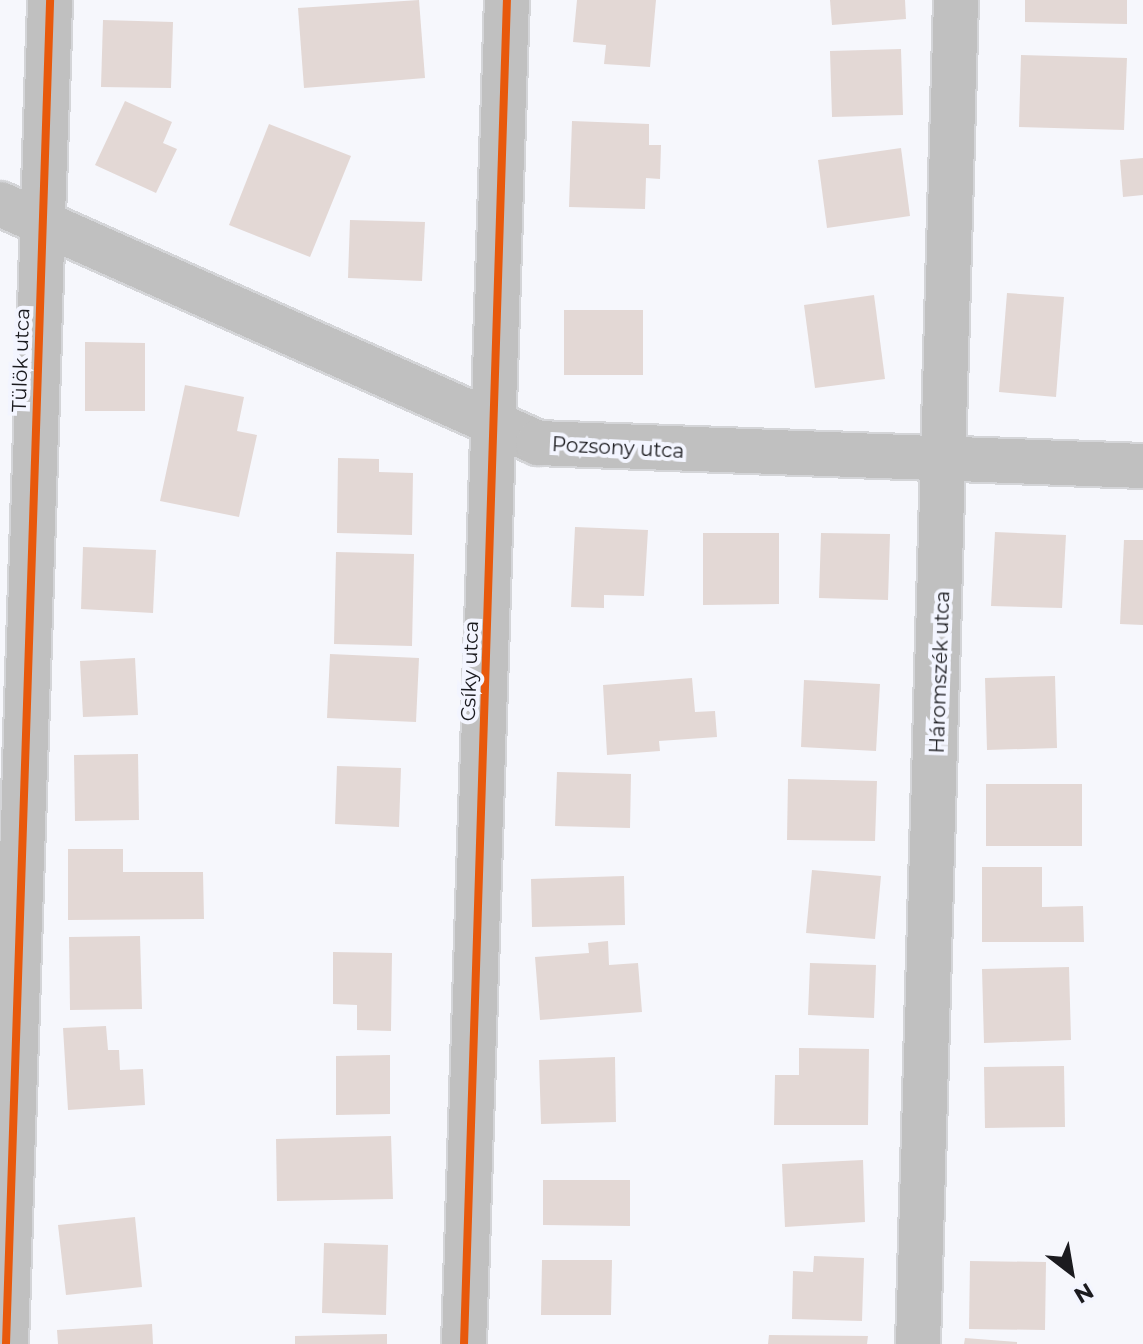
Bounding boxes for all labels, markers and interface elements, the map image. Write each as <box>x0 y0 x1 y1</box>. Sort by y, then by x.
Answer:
street label: Tülök utca <box>7 308 35 412</box>
street label: Pozsony utca <box>551 433 685 463</box>
street label: Háromszék utca <box>925 590 955 754</box>
street label: Csíky utca <box>456 620 484 722</box>
north arrow <box>1031 1232 1111 1312</box>
text: N <box>1069 1277 1098 1309</box>

